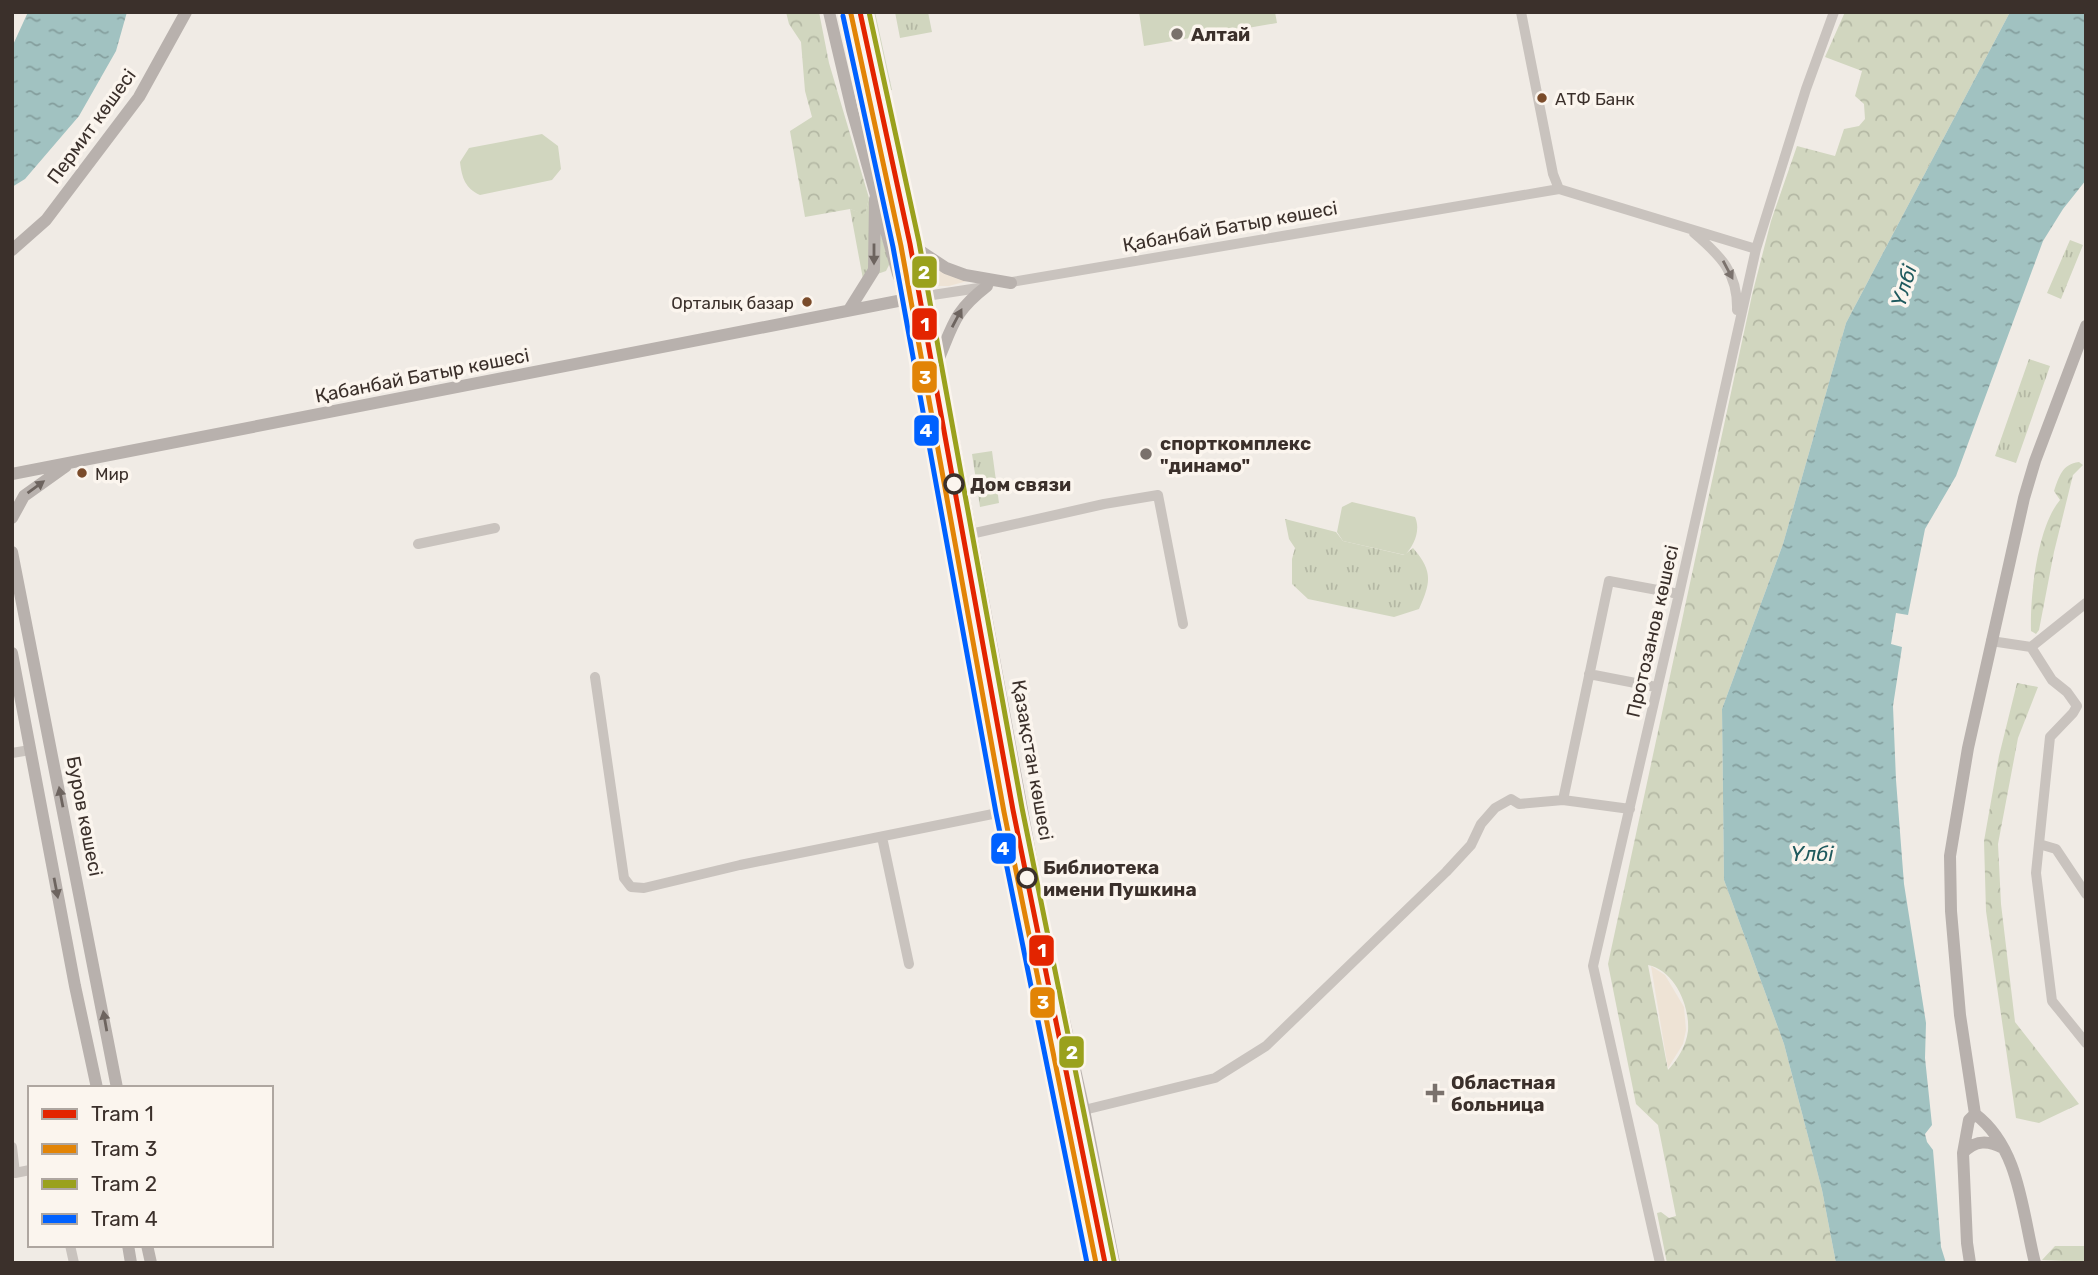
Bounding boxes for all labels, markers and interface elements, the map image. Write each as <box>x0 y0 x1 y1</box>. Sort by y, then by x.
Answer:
place label: Алтай <box>1191 23 1250 46</box>
marker: Алтай <box>1169 26 1185 42</box>
street label: Пермит көшесі <box>42 64 141 188</box>
place label: АТФ Банк <box>1555 89 1635 109</box>
marker: АТФ Банк <box>1535 91 1549 105</box>
street label: Қабанбай Батыр көшесі <box>1121 196 1339 257</box>
one-way arrow <box>869 244 880 266</box>
line badge: 2 <box>911 255 938 289</box>
text: 2 <box>918 261 930 284</box>
one-way arrow <box>1722 261 1734 281</box>
water label: Үлбі <box>1885 261 1922 310</box>
place label: Орталық базар <box>671 293 794 313</box>
marker: Орталық базар <box>800 295 814 309</box>
line badge: 1 <box>911 307 938 341</box>
one-way arrow <box>951 308 963 327</box>
text: 1 <box>920 313 930 336</box>
street label: Қабанбай Батыр көшесі <box>313 343 531 408</box>
line badge: 3 <box>911 360 938 394</box>
text: 3 <box>919 366 931 389</box>
line badge: 4 <box>913 414 940 447</box>
text: 4 <box>920 419 933 442</box>
place label: спорткомплекс "динамо" <box>1160 432 1311 477</box>
marker: спорткомплекс "динамо" <box>1138 446 1154 462</box>
place label: Мир <box>95 464 129 484</box>
marker: Мир <box>75 466 89 480</box>
place label: Дом связи <box>970 473 1071 496</box>
marker: Дом связи <box>944 474 964 494</box>
one-way arrow <box>27 480 45 494</box>
street label: Протозанов көшесі <box>1621 543 1684 720</box>
street label: Қазақстан көшесі <box>1007 678 1058 842</box>
street label: Буров көшесі <box>62 754 107 878</box>
one-way arrow <box>55 786 66 808</box>
line badge: 4 <box>990 832 1017 865</box>
text: 4 <box>997 837 1010 860</box>
water label: Үлбі <box>1791 841 1834 866</box>
place label: Библиотека имени Пушкина <box>1043 856 1197 901</box>
marker: Библиотека имени Пушкина <box>1017 868 1037 888</box>
one-way arrow <box>50 877 61 899</box>
line badge: 1 <box>1028 934 1055 967</box>
text: 1 <box>1037 939 1047 962</box>
line badge: 3 <box>1029 986 1056 1019</box>
text: 3 <box>1037 991 1049 1014</box>
one-way arrow <box>99 1010 110 1032</box>
line badge: 2 <box>1058 1035 1085 1069</box>
text: 2 <box>1066 1041 1078 1064</box>
place label: Областная больница <box>1451 1071 1556 1116</box>
marker: Областная больница <box>1425 1083 1445 1103</box>
legend <box>28 1086 273 1247</box>
text: Tram 1 <box>91 1101 154 1126</box>
text: Tram 3 <box>91 1136 157 1161</box>
text: Tram 2 <box>91 1171 157 1196</box>
text: Tram 4 <box>91 1206 158 1231</box>

